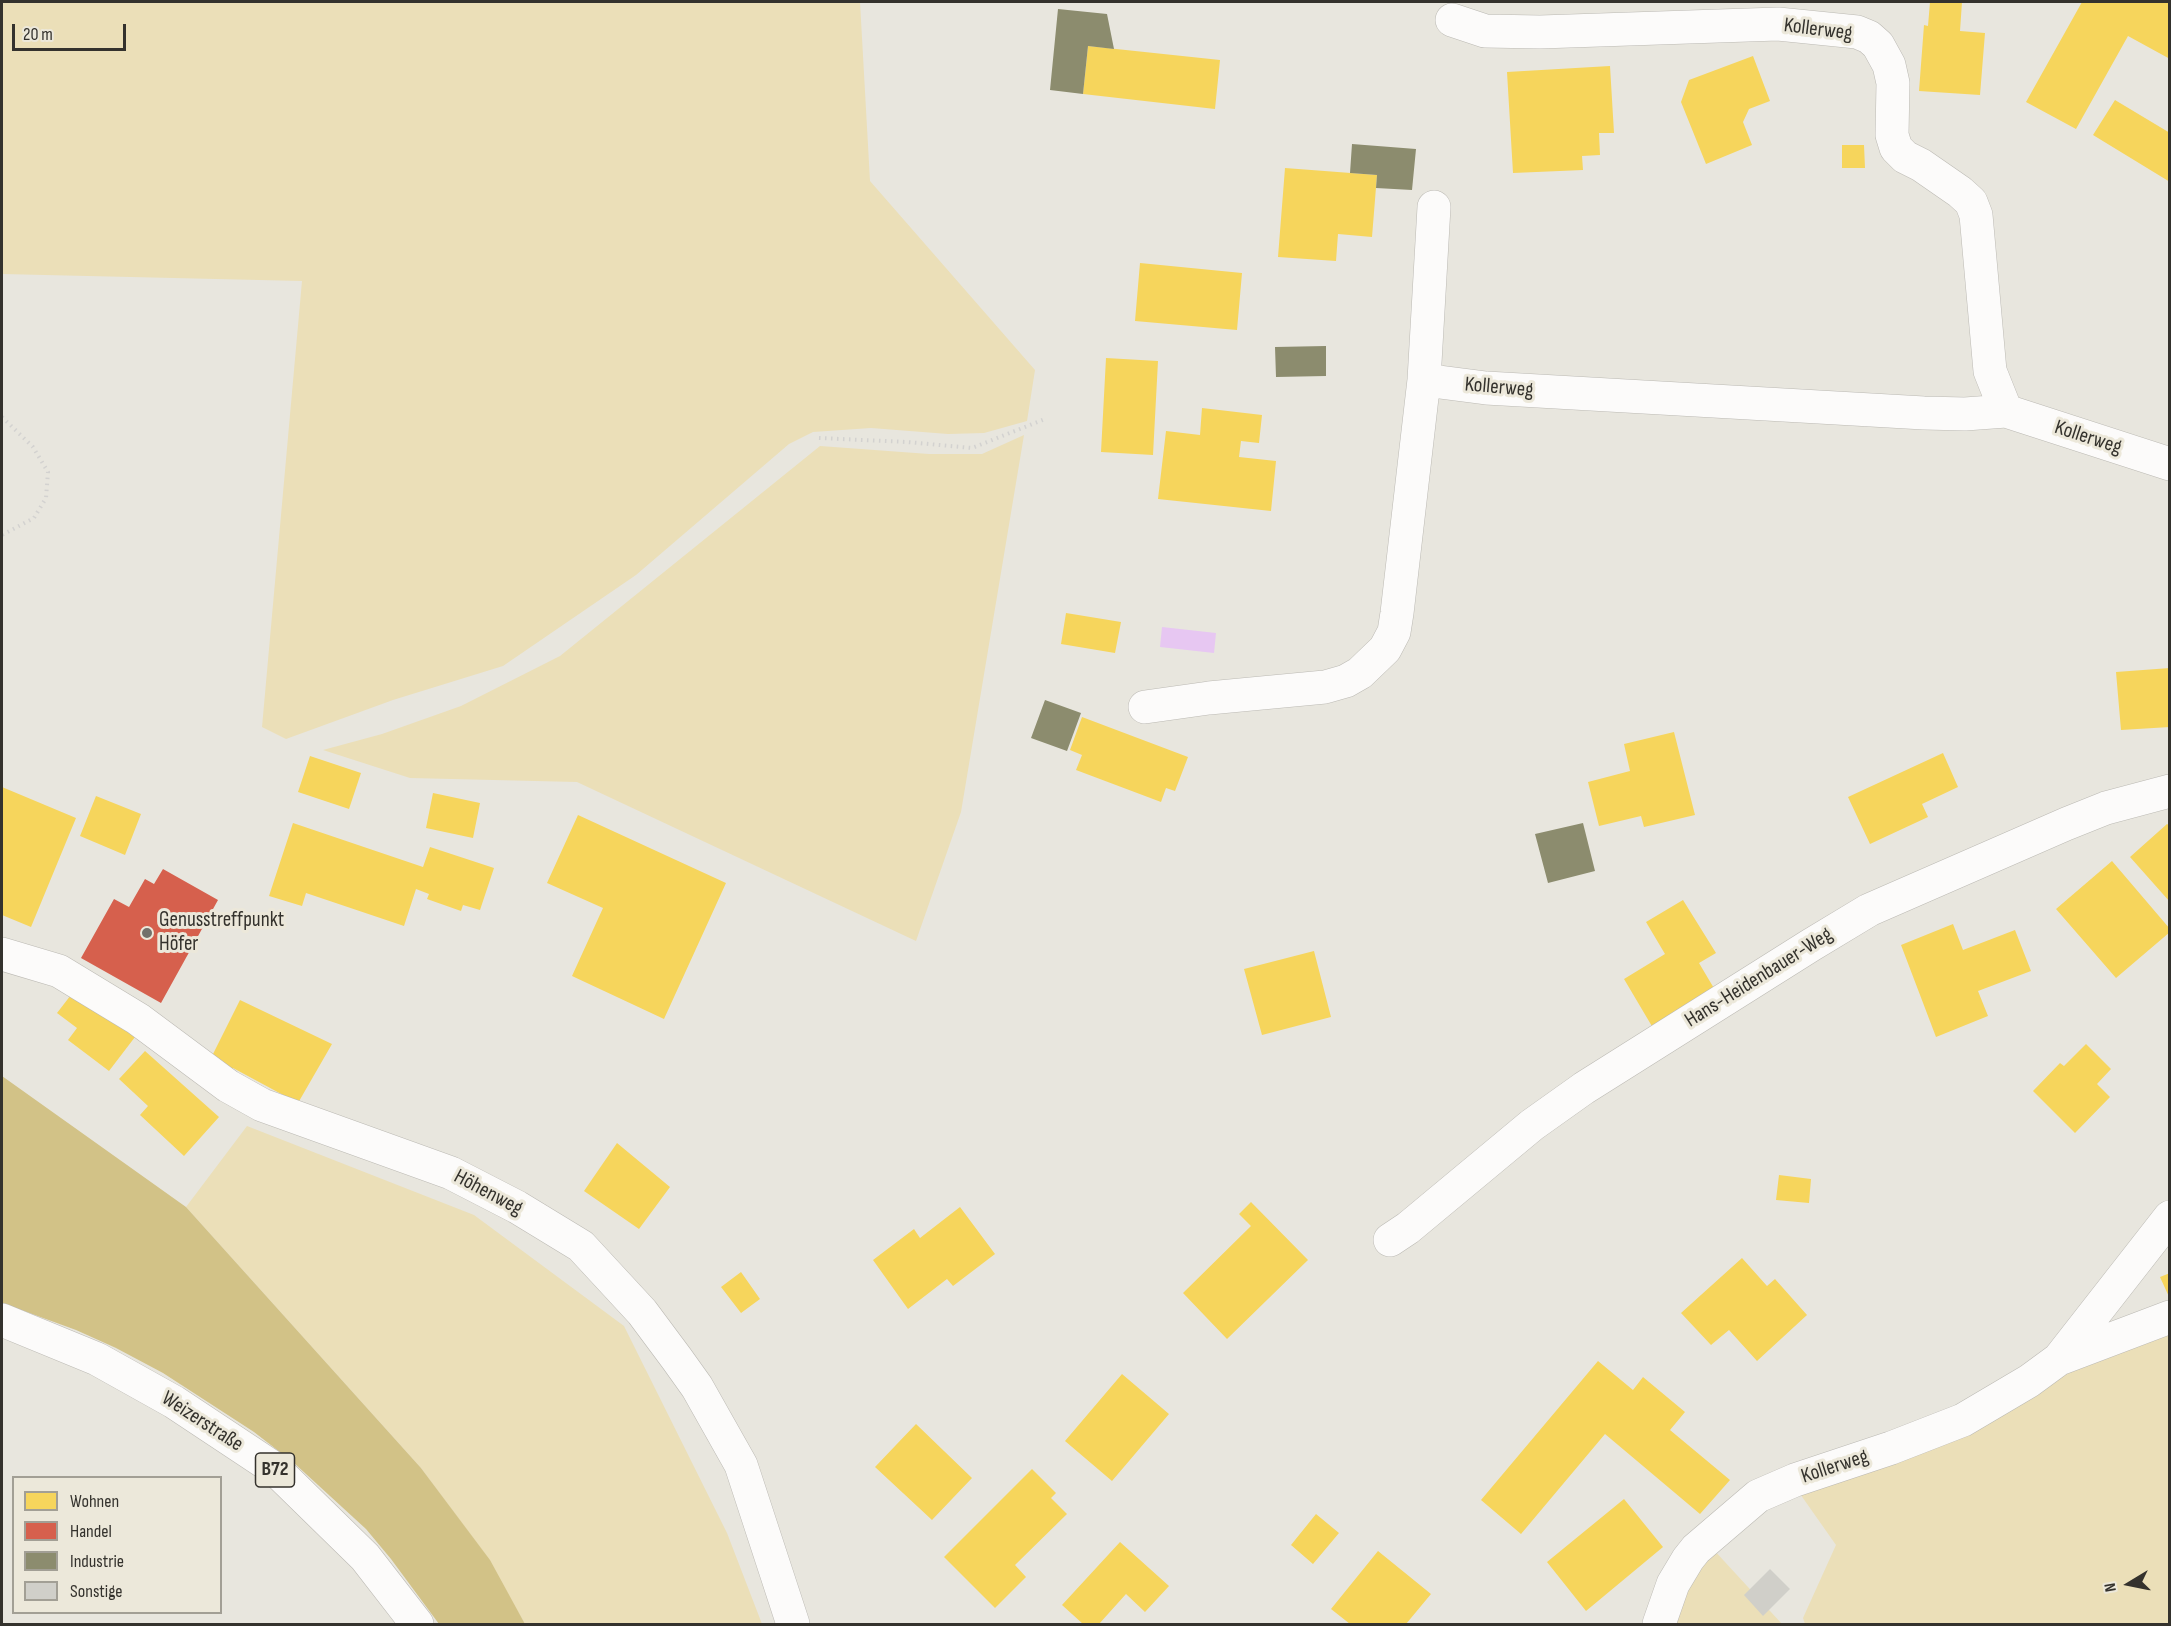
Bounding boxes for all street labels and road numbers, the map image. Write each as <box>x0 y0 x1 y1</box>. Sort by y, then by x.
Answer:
street label: Kollerweg <box>1782 13 1854 47</box>
street label: Kollerweg <box>1464 372 1534 404</box>
street label: Kollerweg <box>2051 415 2125 461</box>
street label: Hans-Heidenbauer-Weg <box>1680 922 1838 1034</box>
street label: Höhenweg <box>449 1164 527 1222</box>
street label: Weizerstraße <box>157 1386 247 1458</box>
street label: Kollerweg <box>1798 1444 1872 1490</box>
road number: B72 <box>256 1453 294 1487</box>

